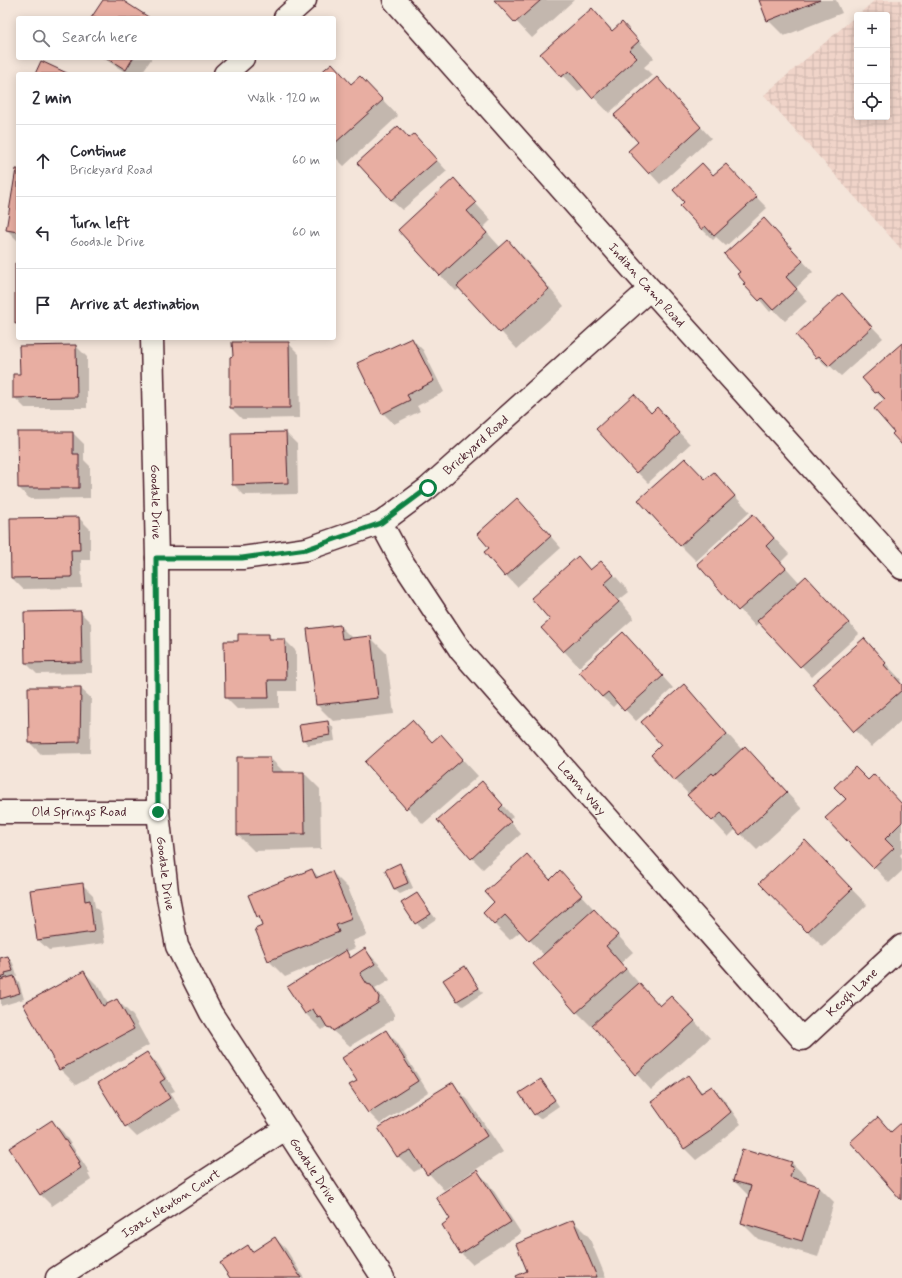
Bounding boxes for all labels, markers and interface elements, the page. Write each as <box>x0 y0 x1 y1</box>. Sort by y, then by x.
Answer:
map controls <box>854 12 890 120</box>
button: + <box>854 12 890 48</box>
search box <box>16 16 336 60</box>
icon: search <box>30 27 52 49</box>
text: Search here <box>62 28 138 48</box>
button: − <box>854 48 890 84</box>
button: locate <box>854 84 890 120</box>
text: 2 min <box>32 87 72 109</box>
text: Walk · 120 m <box>248 90 320 107</box>
text: Continue <box>70 142 126 162</box>
icon: ahead <box>32 150 54 172</box>
text: 60 m <box>292 152 320 169</box>
text: Brickyard Road <box>70 162 153 179</box>
text: Turn left <box>70 214 130 234</box>
icon: left <box>32 222 54 244</box>
text: 60 m <box>292 224 320 241</box>
text: Goodale Drive <box>70 234 145 251</box>
street label: Indian Camp Road <box>605 239 689 331</box>
icon: arrive <box>32 294 54 316</box>
text: Arrive at destination <box>70 295 199 315</box>
street label: Brickyard Road <box>439 411 512 479</box>
street label: Goodale Drive <box>146 464 165 540</box>
route start <box>419 479 437 497</box>
street label: Leann Way <box>553 758 610 819</box>
route end <box>149 803 167 821</box>
street label: Old Springs Road <box>32 804 127 821</box>
street label: Goodale Drive <box>152 835 179 912</box>
street label: Keogh Lane <box>823 964 881 1021</box>
street label: Goodale Drive <box>285 1134 341 1206</box>
street label: Isaac Newton Court <box>118 1165 224 1242</box>

